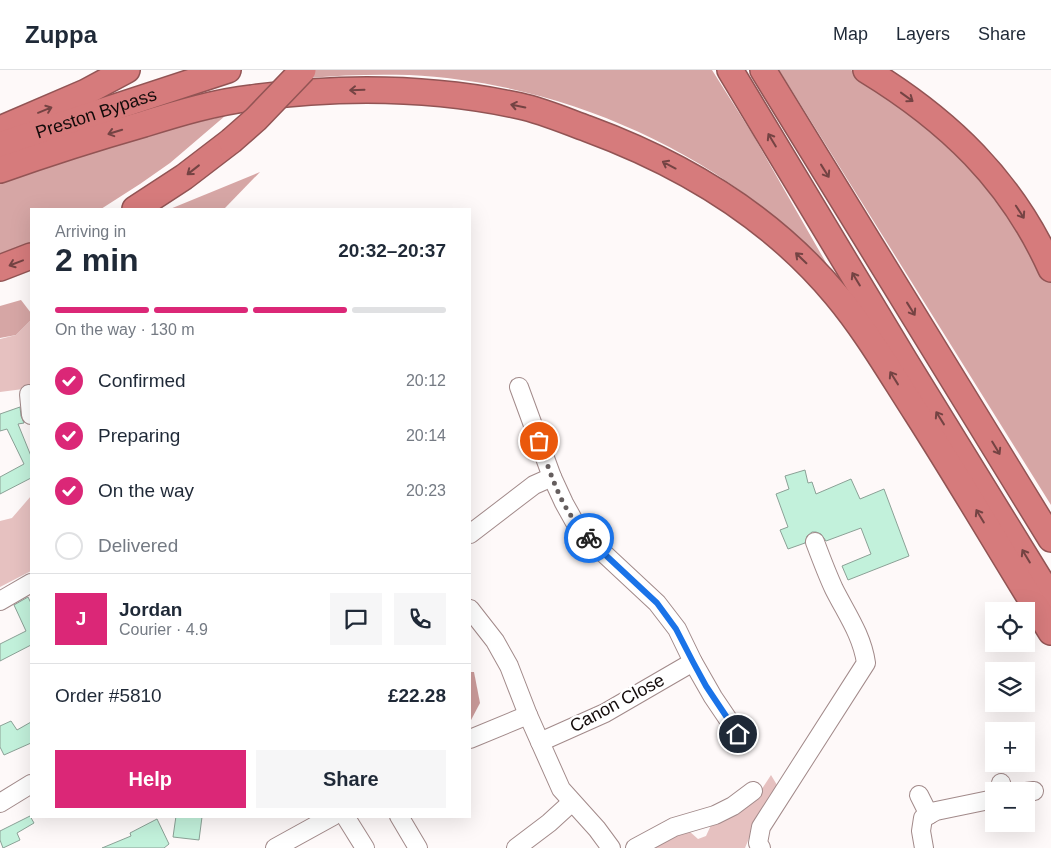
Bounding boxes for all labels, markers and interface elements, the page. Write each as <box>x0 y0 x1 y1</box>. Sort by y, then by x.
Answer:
text: Zuppa <box>25 21 97 48</box>
text: Map <box>833 24 868 44</box>
text: Layers <box>896 24 950 44</box>
text: Share <box>978 24 1026 44</box>
street label: Preston Bypass <box>33 84 159 143</box>
one-way arrow <box>349 86 365 95</box>
one-way arrow <box>900 92 914 102</box>
one-way arrow <box>511 101 527 110</box>
one-way arrow <box>37 105 52 114</box>
one-way arrow <box>108 127 124 137</box>
one-way arrow <box>766 133 776 147</box>
one-way arrow <box>662 160 677 169</box>
one-way arrow <box>821 164 831 178</box>
one-way arrow <box>187 165 200 176</box>
one-way arrow <box>1015 205 1025 219</box>
text: Arriving in <box>55 223 126 240</box>
text: 20:32–20:37 <box>338 240 446 261</box>
text: 2 min <box>55 242 139 278</box>
one-way arrow <box>795 252 808 264</box>
one-way arrow <box>9 259 24 268</box>
one-way arrow <box>850 272 860 286</box>
one-way arrow <box>906 302 916 316</box>
text: On the way · 130 m <box>55 321 195 338</box>
icon: check <box>55 367 83 395</box>
text: Confirmed <box>98 370 186 391</box>
text: 20:12 <box>406 372 446 389</box>
one-way arrow <box>889 372 899 386</box>
one-way arrow <box>935 411 945 425</box>
pin <box>518 420 560 462</box>
icon: check <box>55 422 83 450</box>
text: Preparing <box>98 425 180 446</box>
text: 20:14 <box>406 427 446 444</box>
icon: bag <box>525 427 553 455</box>
one-way arrow <box>991 441 1001 455</box>
icon: check <box>55 477 83 505</box>
text: On the way <box>98 480 194 501</box>
text: 20:23 <box>406 482 446 499</box>
one-way arrow <box>974 510 984 524</box>
courier <box>564 513 614 563</box>
icon: bike <box>575 524 603 552</box>
text: Delivered <box>98 535 178 556</box>
one-way arrow <box>1020 549 1031 563</box>
button: chat <box>330 593 382 645</box>
button: phone <box>394 593 446 645</box>
text: Jordan <box>119 599 182 620</box>
map controls <box>985 602 1035 832</box>
button: locate <box>985 602 1035 652</box>
text: J <box>76 608 86 629</box>
text: Courier · 4.9 <box>119 621 208 638</box>
button: layers <box>985 662 1035 712</box>
street label: Canon Close <box>566 670 668 736</box>
text: Order #5810 <box>55 685 162 706</box>
text: £22.28 <box>388 685 446 706</box>
pin <box>717 713 759 755</box>
icon: home <box>724 720 752 748</box>
button: + <box>985 722 1035 772</box>
button: Help <box>55 750 246 808</box>
button: Share <box>256 750 446 808</box>
button: − <box>985 782 1035 832</box>

